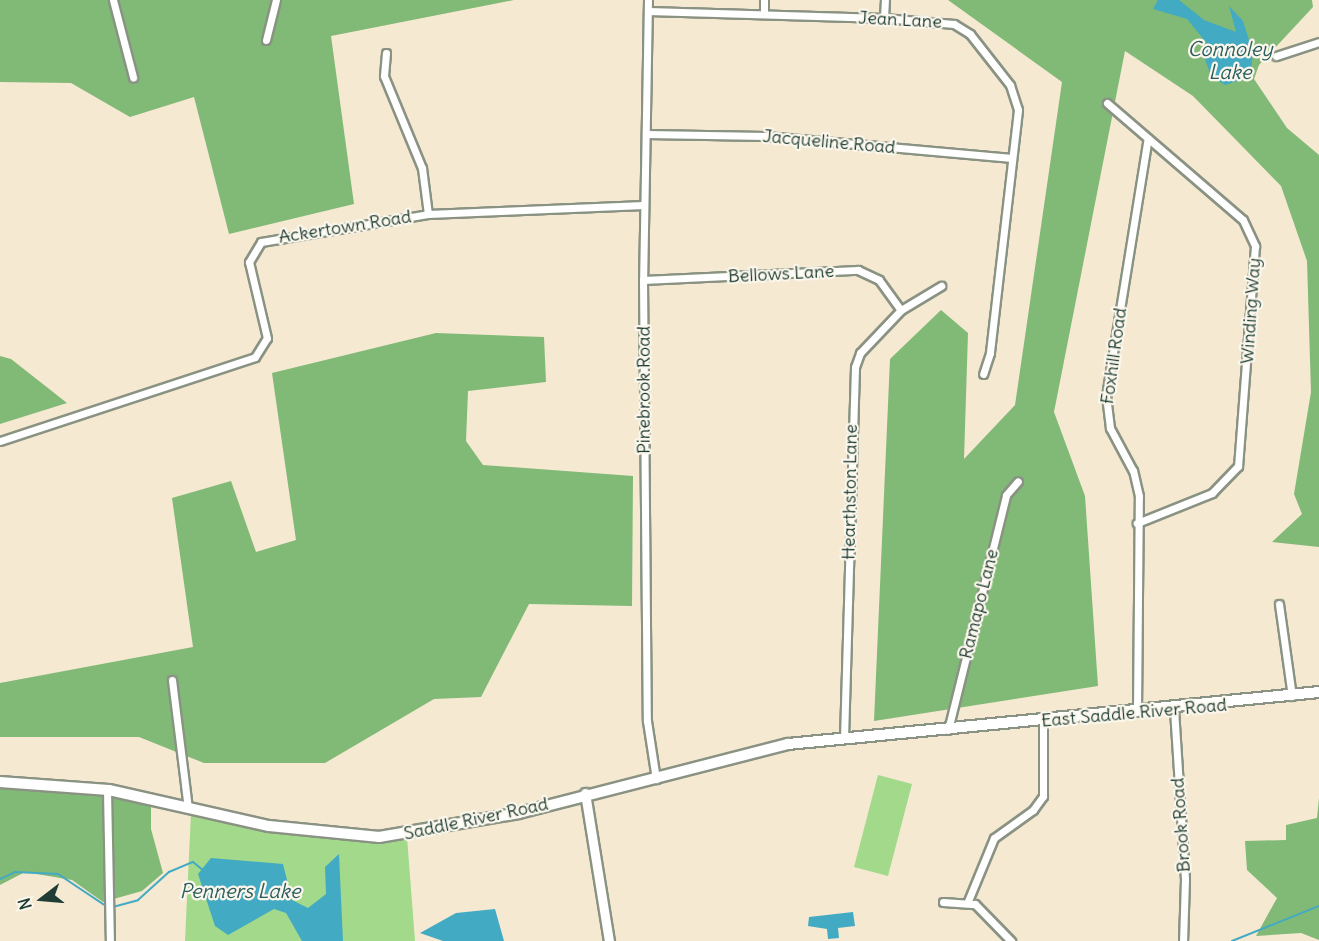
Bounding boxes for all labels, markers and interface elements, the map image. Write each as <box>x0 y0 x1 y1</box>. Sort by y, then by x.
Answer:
street label: Jean Lane <box>858 7 942 33</box>
water label: Connoley Lake <box>1187 36 1273 83</box>
street label: Jacqueline Road <box>762 125 896 159</box>
street label: Ackertown Road <box>277 206 413 248</box>
street label: Winding Way <box>1237 257 1265 365</box>
street label: Bellows Lane <box>727 260 835 288</box>
street label: Foxhill Road <box>1097 306 1131 406</box>
street label: Pinebrook Road <box>633 326 655 454</box>
street label: Hearthston Lane <box>838 424 862 560</box>
street label: Ramapo Lane <box>955 547 1003 661</box>
street label: East Saddle River Road <box>1040 694 1228 732</box>
street label: Brook Road <box>1167 777 1195 873</box>
street label: Saddle River Road <box>402 793 550 845</box>
north arrow <box>12 869 72 929</box>
water label: Penners Lake <box>180 878 300 902</box>
text: N <box>14 896 36 912</box>

